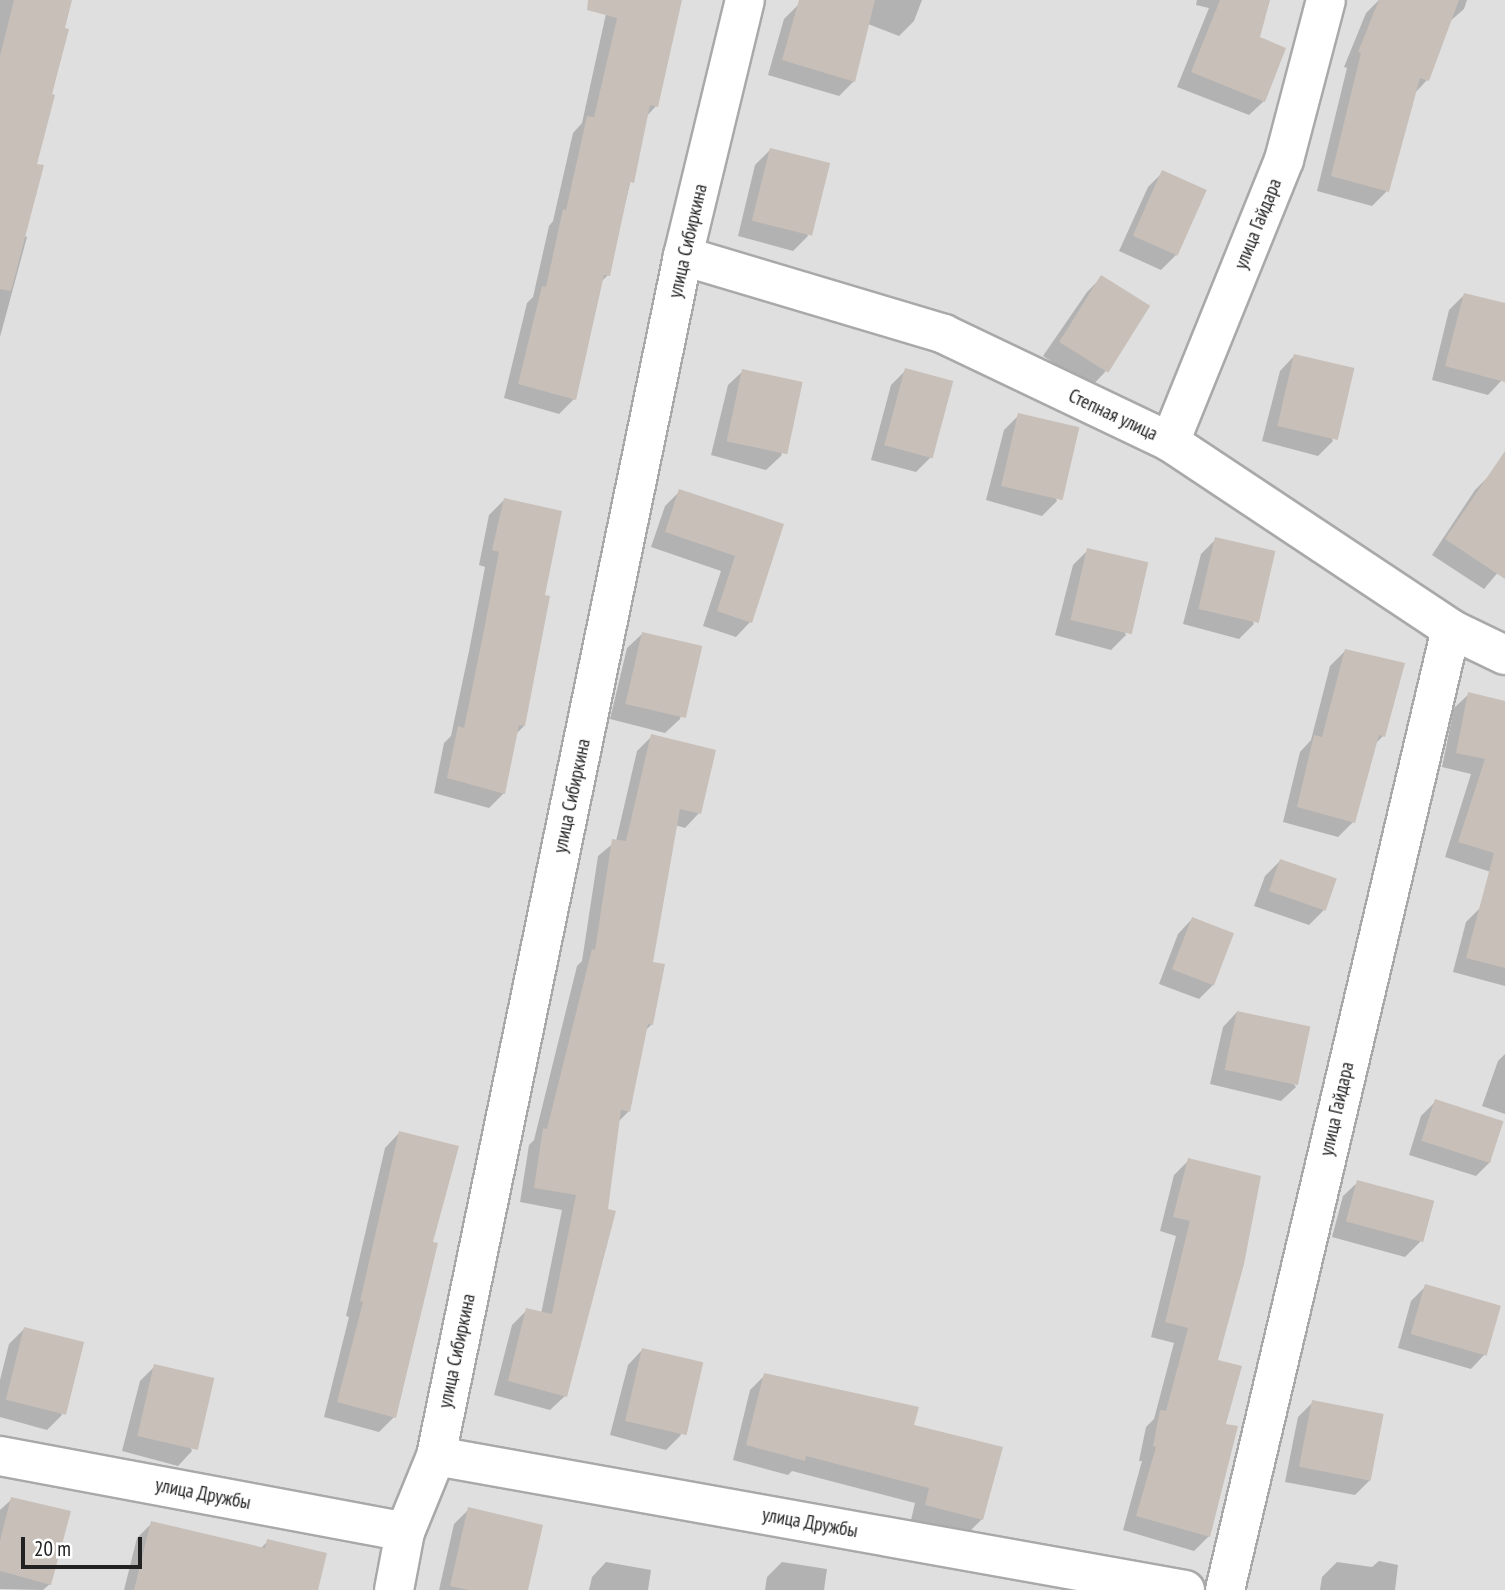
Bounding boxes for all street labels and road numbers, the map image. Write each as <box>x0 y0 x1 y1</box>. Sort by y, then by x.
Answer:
street label: улица Гайдара <box>1229 175 1287 273</box>
street label: улица Сибиркина <box>664 182 712 300</box>
street label: Степная улица <box>1065 384 1161 446</box>
street label: улица Сибиркина <box>549 737 595 855</box>
street label: улица Гайдара <box>1315 1060 1359 1158</box>
street label: улица Сибиркина <box>434 1292 480 1410</box>
street label: улица Дружбы <box>153 1474 253 1514</box>
street label: улица Дружбы <box>760 1503 860 1543</box>

